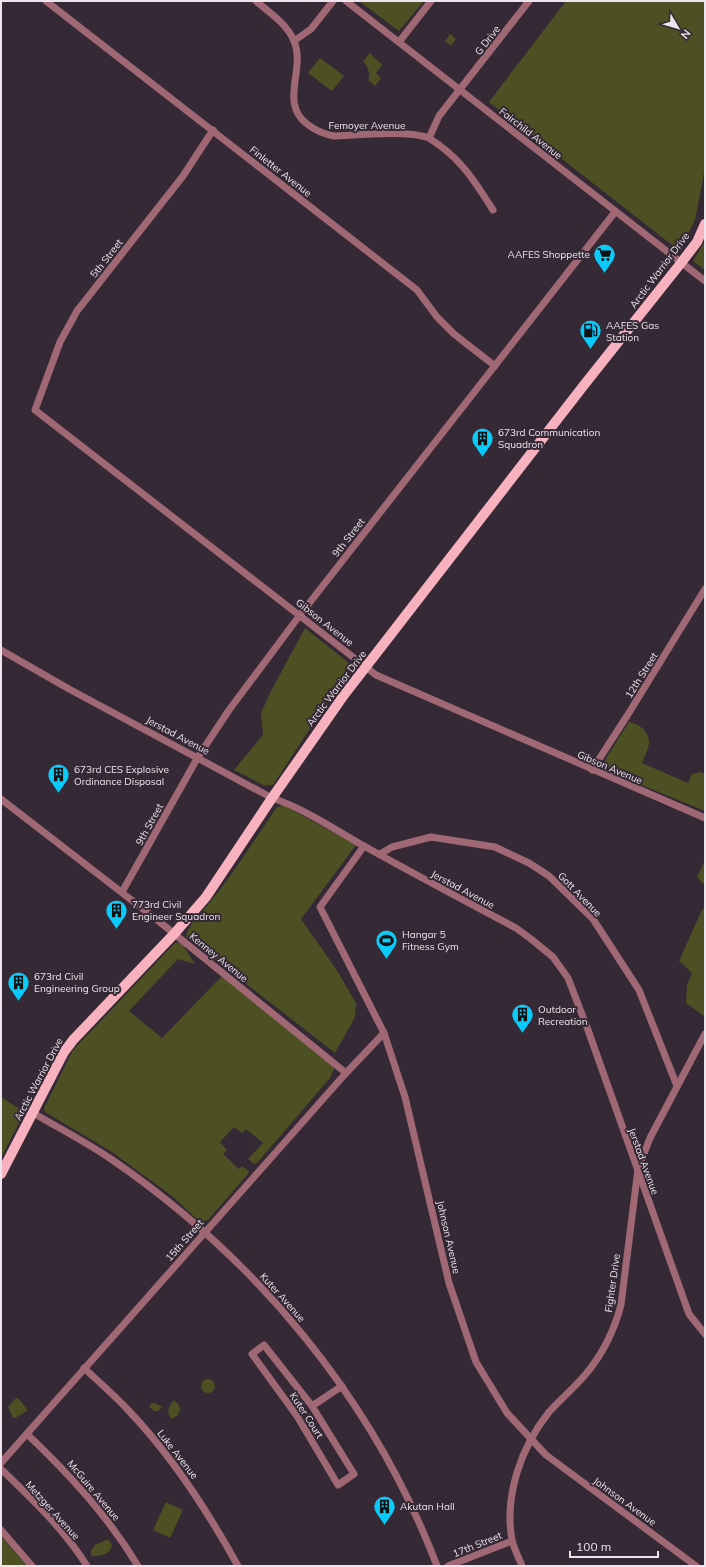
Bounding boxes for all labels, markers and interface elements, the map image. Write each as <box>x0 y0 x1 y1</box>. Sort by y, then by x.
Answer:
north arrow <box>658 8 698 48</box>
street label: G Drive <box>472 23 503 58</box>
text: N <box>678 27 694 42</box>
street label: Fairchild Avenue <box>497 105 565 162</box>
street label: Femoyer Avenue <box>328 119 406 132</box>
street label: Finletter Avenue <box>247 143 314 200</box>
street label: Arctic Warrior Drive <box>627 230 692 311</box>
street label: 5th Street <box>87 236 126 280</box>
supermarket icon: AAFES Shoppette <box>592 241 618 274</box>
place label: AAFES Shoppette <box>508 248 590 261</box>
fuel station icon: AAFES Gas Station <box>578 318 604 351</box>
place label: AAFES Gas Station <box>606 319 659 344</box>
building icon: 673rd Communication Squadron <box>469 425 495 458</box>
place label: 673rd Communication Squadron <box>498 426 600 451</box>
street label: 9th Street <box>329 515 368 559</box>
street label: Gibson Avenue <box>293 596 356 649</box>
street label: Arctic Warrior Drive <box>304 648 369 729</box>
street label: 12th Street <box>622 650 661 701</box>
street label: Jerstad Avenue <box>144 713 212 758</box>
street label: Gibson Avenue <box>575 748 644 787</box>
building icon: 673rd CES Explosive Ordinance Disposal <box>46 762 72 795</box>
place label: 673rd CES Explosive Ordinance Disposal <box>74 763 169 788</box>
street label: 9th Street <box>133 801 166 847</box>
street label: Jerstad Avenue <box>429 867 497 912</box>
street label: Gott Avenue <box>555 869 604 919</box>
building icon: 773rd Civil Engineer Squadron <box>104 897 130 930</box>
place label: 773rd Civil Engineer Squadron <box>132 898 220 923</box>
sports icon: Hangar 5 Fitness Gym <box>374 927 400 960</box>
place label: Hangar 5 Fitness Gym <box>402 928 459 953</box>
street label: Kenney Avenue <box>187 930 251 985</box>
building icon: 673rd Civil Engineering Group <box>6 969 32 1002</box>
place label: 673rd Civil Engineering Group <box>34 970 120 995</box>
building icon: Outdoor Recreation <box>510 1002 536 1035</box>
place label: Outdoor Recreation <box>538 1003 588 1028</box>
street label: Arctic Warrior Drive <box>11 1036 66 1123</box>
street label: Jerstad Avenue <box>625 1126 662 1196</box>
street label: Johnson Avenue <box>434 1199 463 1275</box>
street label: 15th Street <box>163 1216 207 1264</box>
street label: Fighter Drive <box>602 1253 623 1313</box>
street label: Kuter Avenue <box>257 1270 308 1325</box>
street label: Kuter Court <box>287 1390 327 1441</box>
street label: Luke Avenue <box>154 1427 201 1482</box>
street label: McGuire Avenue <box>64 1457 123 1523</box>
street label: Johnson Avenue <box>591 1474 659 1529</box>
street label: Metzger Avenue <box>23 1478 83 1543</box>
building icon: Akutan Hall <box>371 1493 397 1526</box>
place label: Akutan Hall <box>400 1500 455 1513</box>
street label: 17th Street <box>451 1529 504 1560</box>
scale bar <box>570 1533 658 1559</box>
text: 100 m <box>576 1539 611 1554</box>

